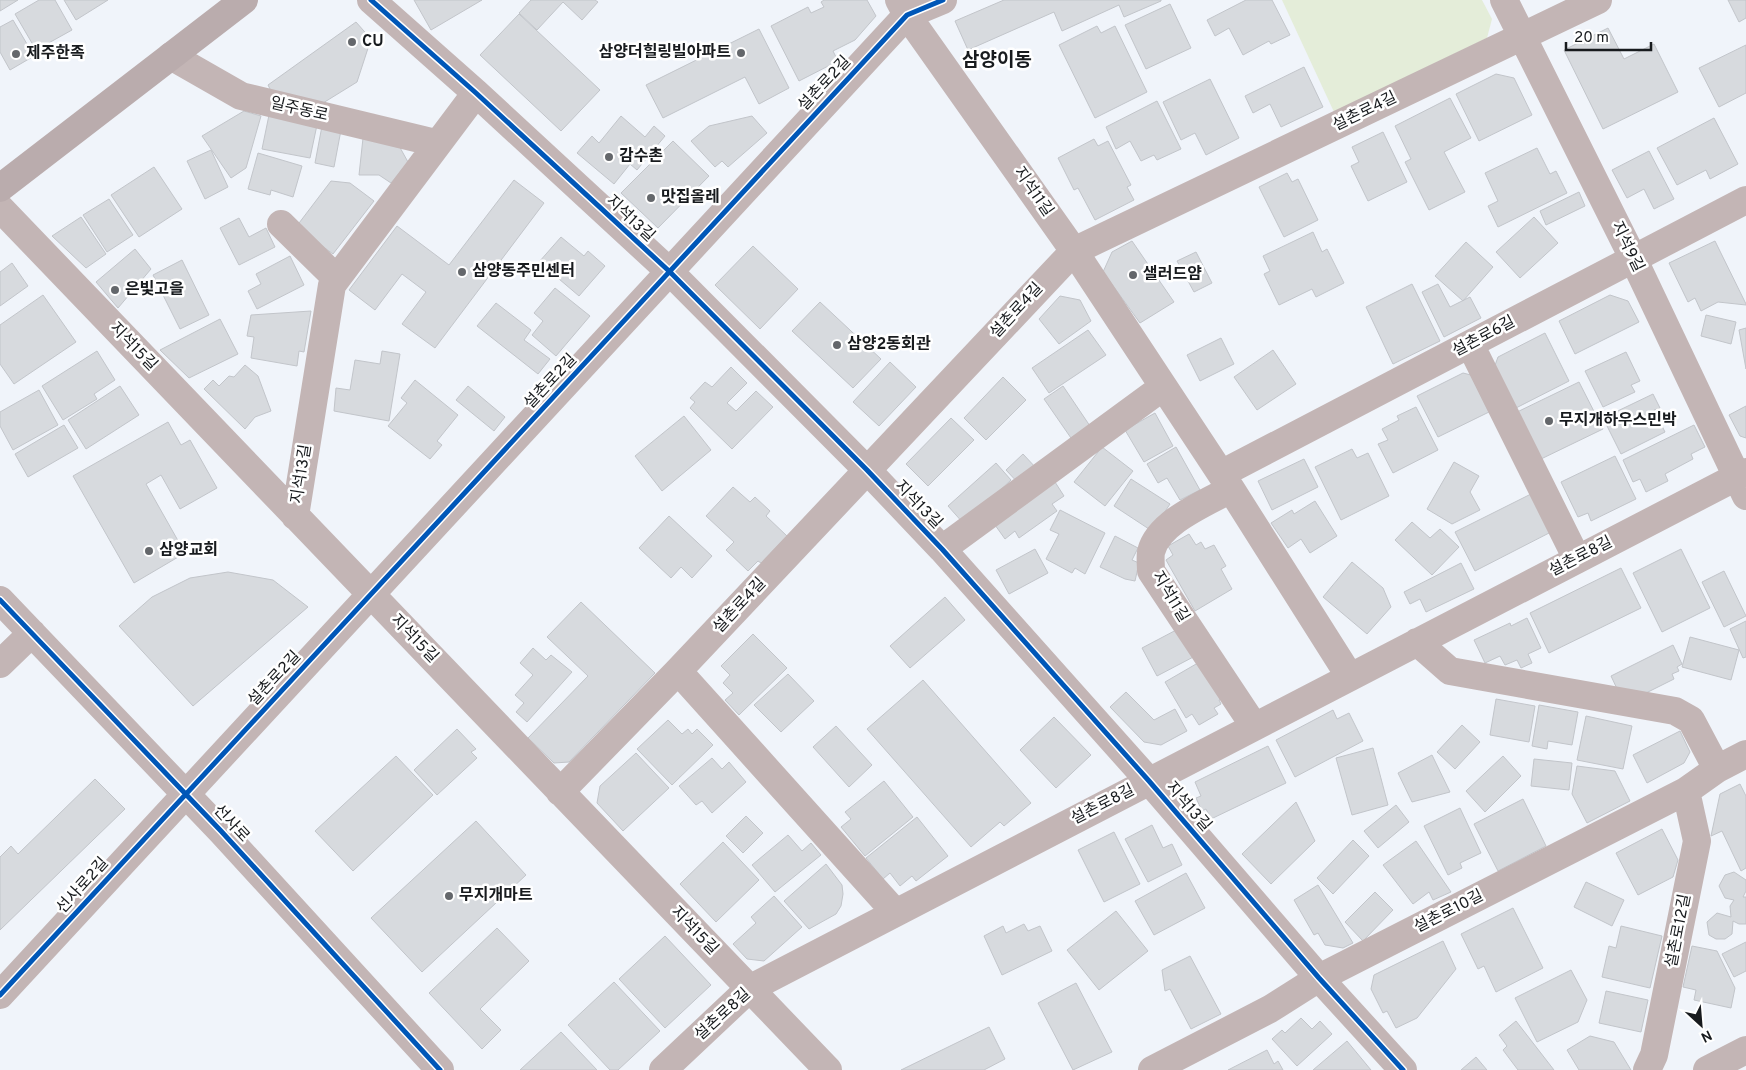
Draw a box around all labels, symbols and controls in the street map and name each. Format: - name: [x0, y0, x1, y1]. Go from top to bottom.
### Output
- scale bar: [1566, 20, 1651, 52]
- text: 20 m: [1574, 29, 1609, 48]
- place label: CU: [362, 32, 384, 52]
- marker: CU: [346, 36, 358, 48]
- place label: 삼양더힐링빌아파트: [599, 42, 731, 63]
- place label: 제주한족: [26, 43, 85, 64]
- marker: 삼양더힐링빌아파트: [735, 47, 747, 59]
- marker: 제주한족: [10, 48, 22, 60]
- district label: 삼양이동: [962, 49, 1032, 73]
- street label: 설촌로2길: [794, 52, 856, 116]
- street label: 설촌로4길: [1330, 88, 1400, 136]
- street label: 일주동로: [268, 94, 330, 126]
- place label: 감수촌: [619, 147, 663, 167]
- marker: 감수촌: [603, 151, 615, 163]
- street label: 지석11길: [1009, 163, 1057, 221]
- place label: 맛집올레: [661, 188, 720, 208]
- street label: 지석13길: [601, 191, 659, 247]
- marker: 맛집올레: [645, 192, 657, 204]
- street label: 지석9길: [1606, 218, 1648, 276]
- place label: 삼양동주민센터: [472, 262, 575, 282]
- place label: 샐러드얌: [1143, 265, 1202, 285]
- marker: 삼양동주민센터: [456, 266, 468, 278]
- marker: 샐러드얌: [1127, 269, 1139, 281]
- street label: 설촌로4길: [986, 279, 1048, 343]
- place label: 은빛고을: [125, 280, 184, 300]
- marker: 은빛고을: [109, 284, 121, 296]
- street label: 설촌로6길: [1449, 312, 1519, 362]
- street label: 지석15길: [105, 318, 161, 376]
- place label: 삼양2동회관: [847, 335, 931, 355]
- marker: 삼양2동회관: [831, 339, 843, 351]
- street label: 설촌로2길: [520, 350, 582, 414]
- place label: 무지개하우스민박: [1559, 411, 1677, 431]
- marker: 무지개하우스민박: [1543, 415, 1555, 427]
- street label: 지석13길: [287, 443, 317, 505]
- street label: 지석13길: [890, 477, 946, 533]
- street label: 설촌로8길: [1546, 533, 1616, 581]
- place label: 삼양교회: [159, 541, 218, 561]
- marker: 삼양교회: [143, 545, 155, 557]
- street label: 지석11길: [1147, 568, 1193, 626]
- street label: 설촌로4길: [709, 574, 771, 638]
- street label: 지석15길: [386, 610, 442, 668]
- street label: 설촌로2길: [244, 647, 306, 711]
- street label: 지석13길: [1161, 778, 1215, 836]
- street label: 설촌로8길: [1068, 781, 1138, 829]
- street label: 선사로: [209, 801, 254, 847]
- street label: 선사로2길: [53, 854, 113, 918]
- place label: 무지개마트: [459, 886, 533, 906]
- street label: 설촌로10길: [1411, 886, 1487, 938]
- marker: 무지개마트: [443, 890, 455, 902]
- street label: 설촌로12길: [1662, 892, 1696, 970]
- street label: 지석15길: [666, 902, 722, 960]
- street label: 설촌로8길: [691, 985, 755, 1045]
- north arrow: [1676, 1000, 1726, 1050]
- text: N: [1698, 1025, 1714, 1045]

